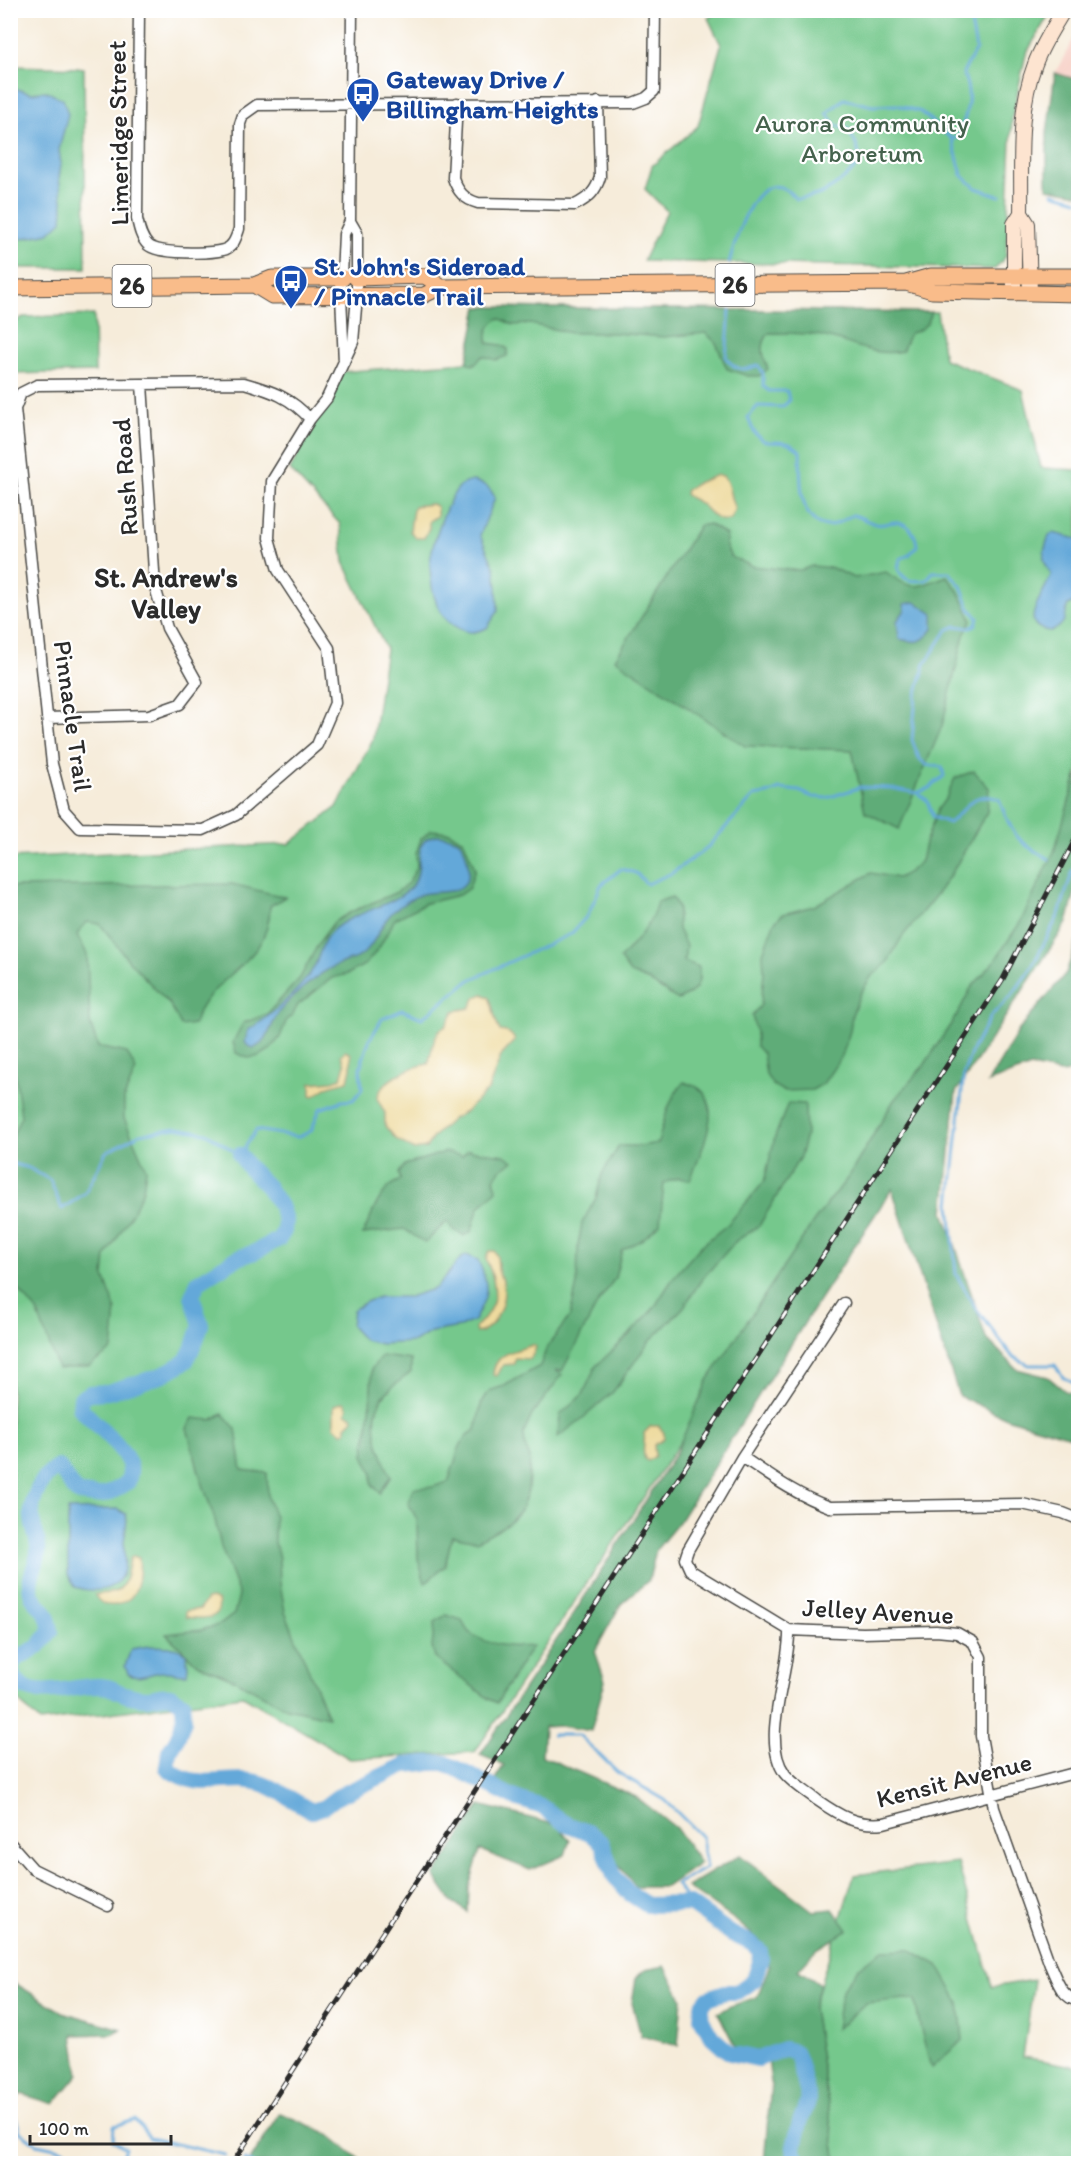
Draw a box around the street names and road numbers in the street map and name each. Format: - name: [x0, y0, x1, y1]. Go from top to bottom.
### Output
- street label: Limeridge Street: [100, 40, 136, 226]
- road number: 26: [716, 264, 754, 306]
- road number: 26: [112, 265, 152, 307]
- street label: Rush Road: [105, 417, 145, 537]
- street label: Pinnacle Trail: [47, 638, 99, 794]
- street label: Jelley Avenue: [801, 1591, 955, 1631]
- street label: Kensit Avenue: [873, 1745, 1035, 1815]

